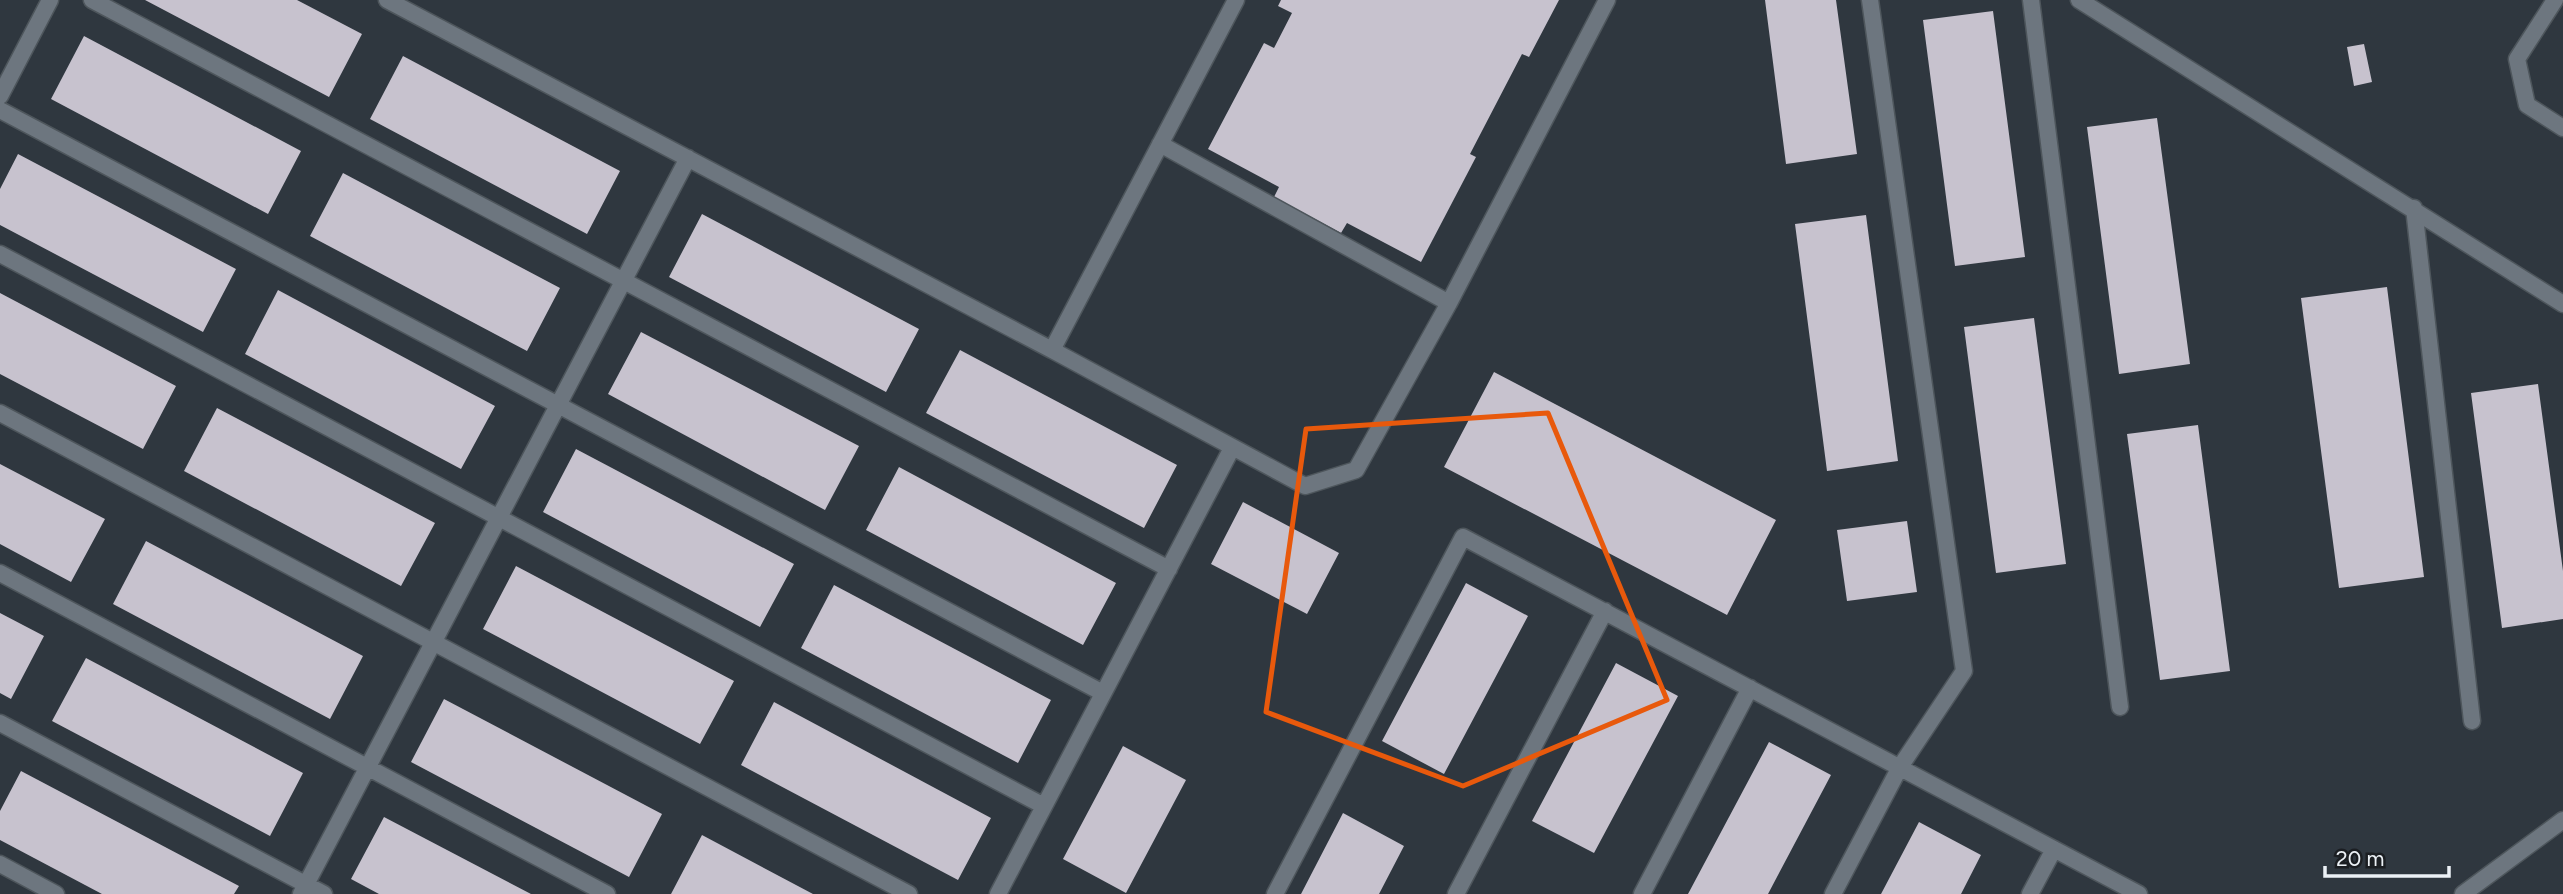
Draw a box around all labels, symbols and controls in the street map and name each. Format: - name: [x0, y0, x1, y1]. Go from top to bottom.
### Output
- scale bar: [2325, 834, 2449, 878]
- text: 20 m: [2336, 846, 2384, 871]

